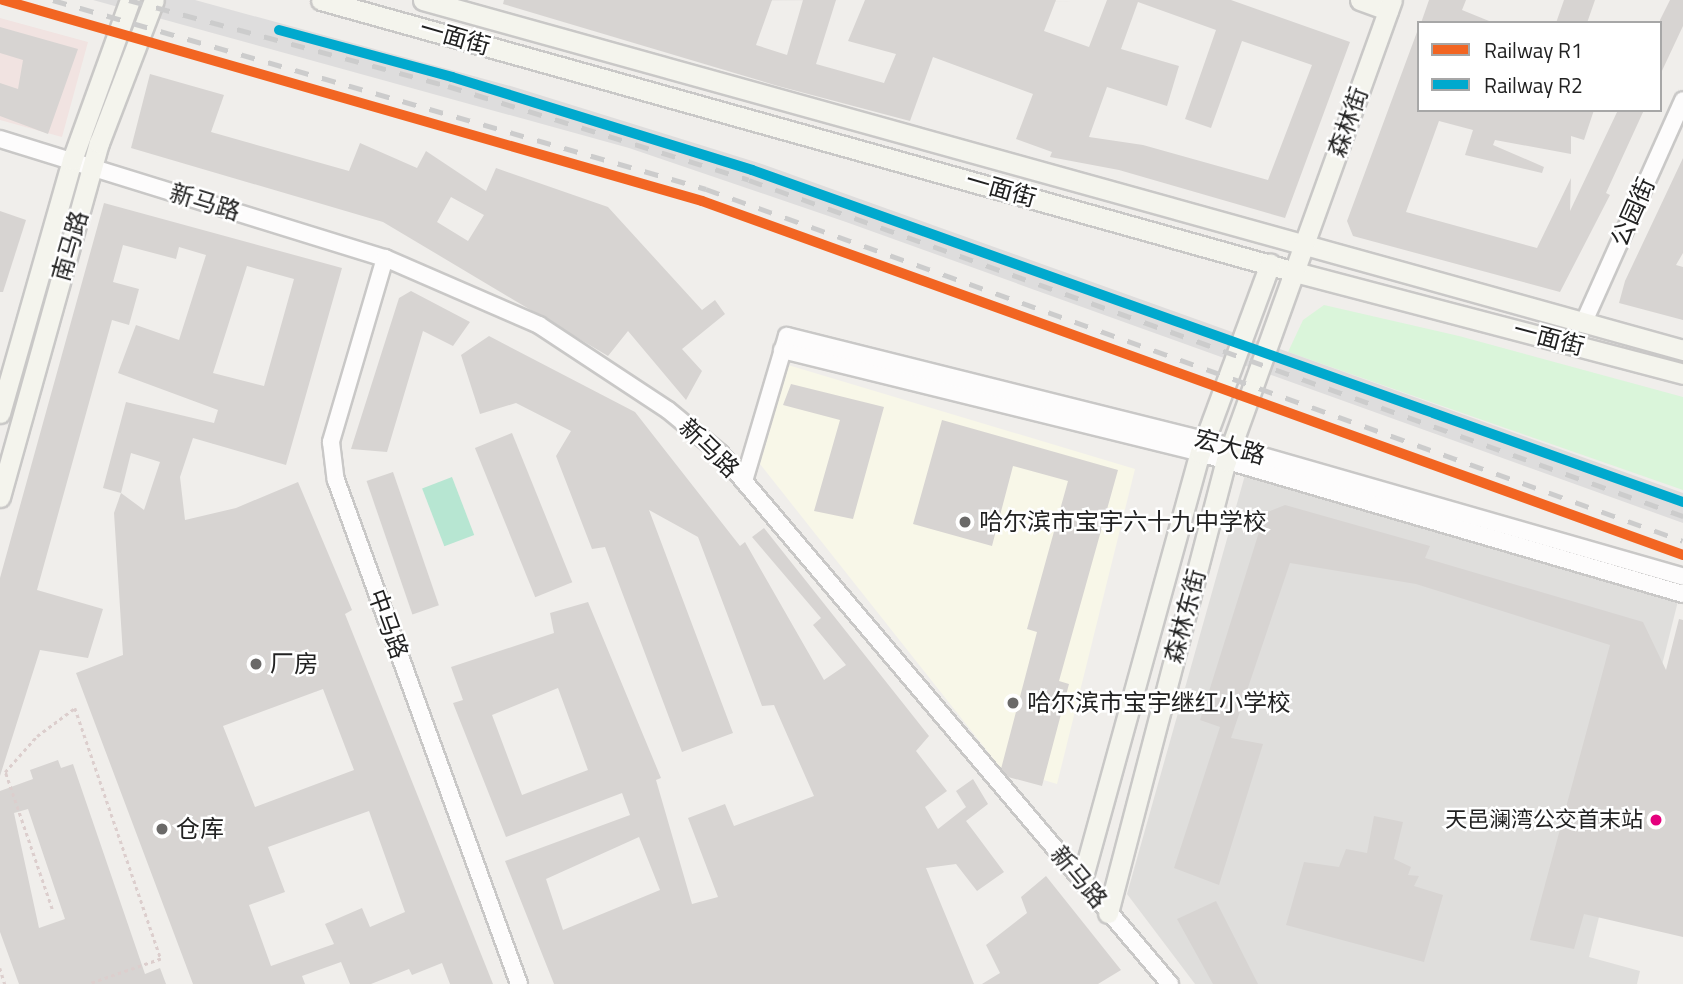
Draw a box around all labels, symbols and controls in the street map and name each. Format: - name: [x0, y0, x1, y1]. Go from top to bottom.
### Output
- street label: 一面街: [416, 13, 494, 61]
- legend: [1417, 21, 1662, 112]
- text: Railway R1: [1484, 34, 1583, 66]
- text: Railway R2: [1484, 69, 1583, 101]
- street label: 森林街: [1322, 83, 1374, 161]
- street label: 一面街: [962, 165, 1040, 213]
- street label: 公园街: [1605, 173, 1661, 251]
- street label: 新马路: [166, 178, 244, 226]
- street label: 南马路: [46, 207, 94, 285]
- street label: 一面街: [1510, 315, 1588, 361]
- street label: 新马路: [673, 413, 745, 483]
- street label: 宏大路: [1191, 424, 1269, 470]
- place label: 哈尔滨市宝宇六十九中学校: [979, 508, 1267, 536]
- marker: 哈尔滨市宝宇六十九中学校: [957, 514, 973, 530]
- street label: 森林东街: [1159, 566, 1211, 666]
- street label: 中马路: [362, 585, 414, 663]
- place label: 厂房: [270, 650, 318, 678]
- marker: 厂房: [248, 656, 264, 672]
- place label: 哈尔滨市宝宇继红小学校: [1027, 689, 1291, 717]
- marker: 哈尔滨市宝宇继红小学校: [1005, 695, 1021, 711]
- place label: 天邑澜湾公交首末站: [1445, 807, 1643, 833]
- marker: 天邑澜湾公交首末站: [1649, 813, 1663, 827]
- place label: 仓库: [176, 815, 224, 843]
- marker: 仓库: [154, 821, 170, 837]
- street label: 新马路: [1045, 840, 1113, 914]

